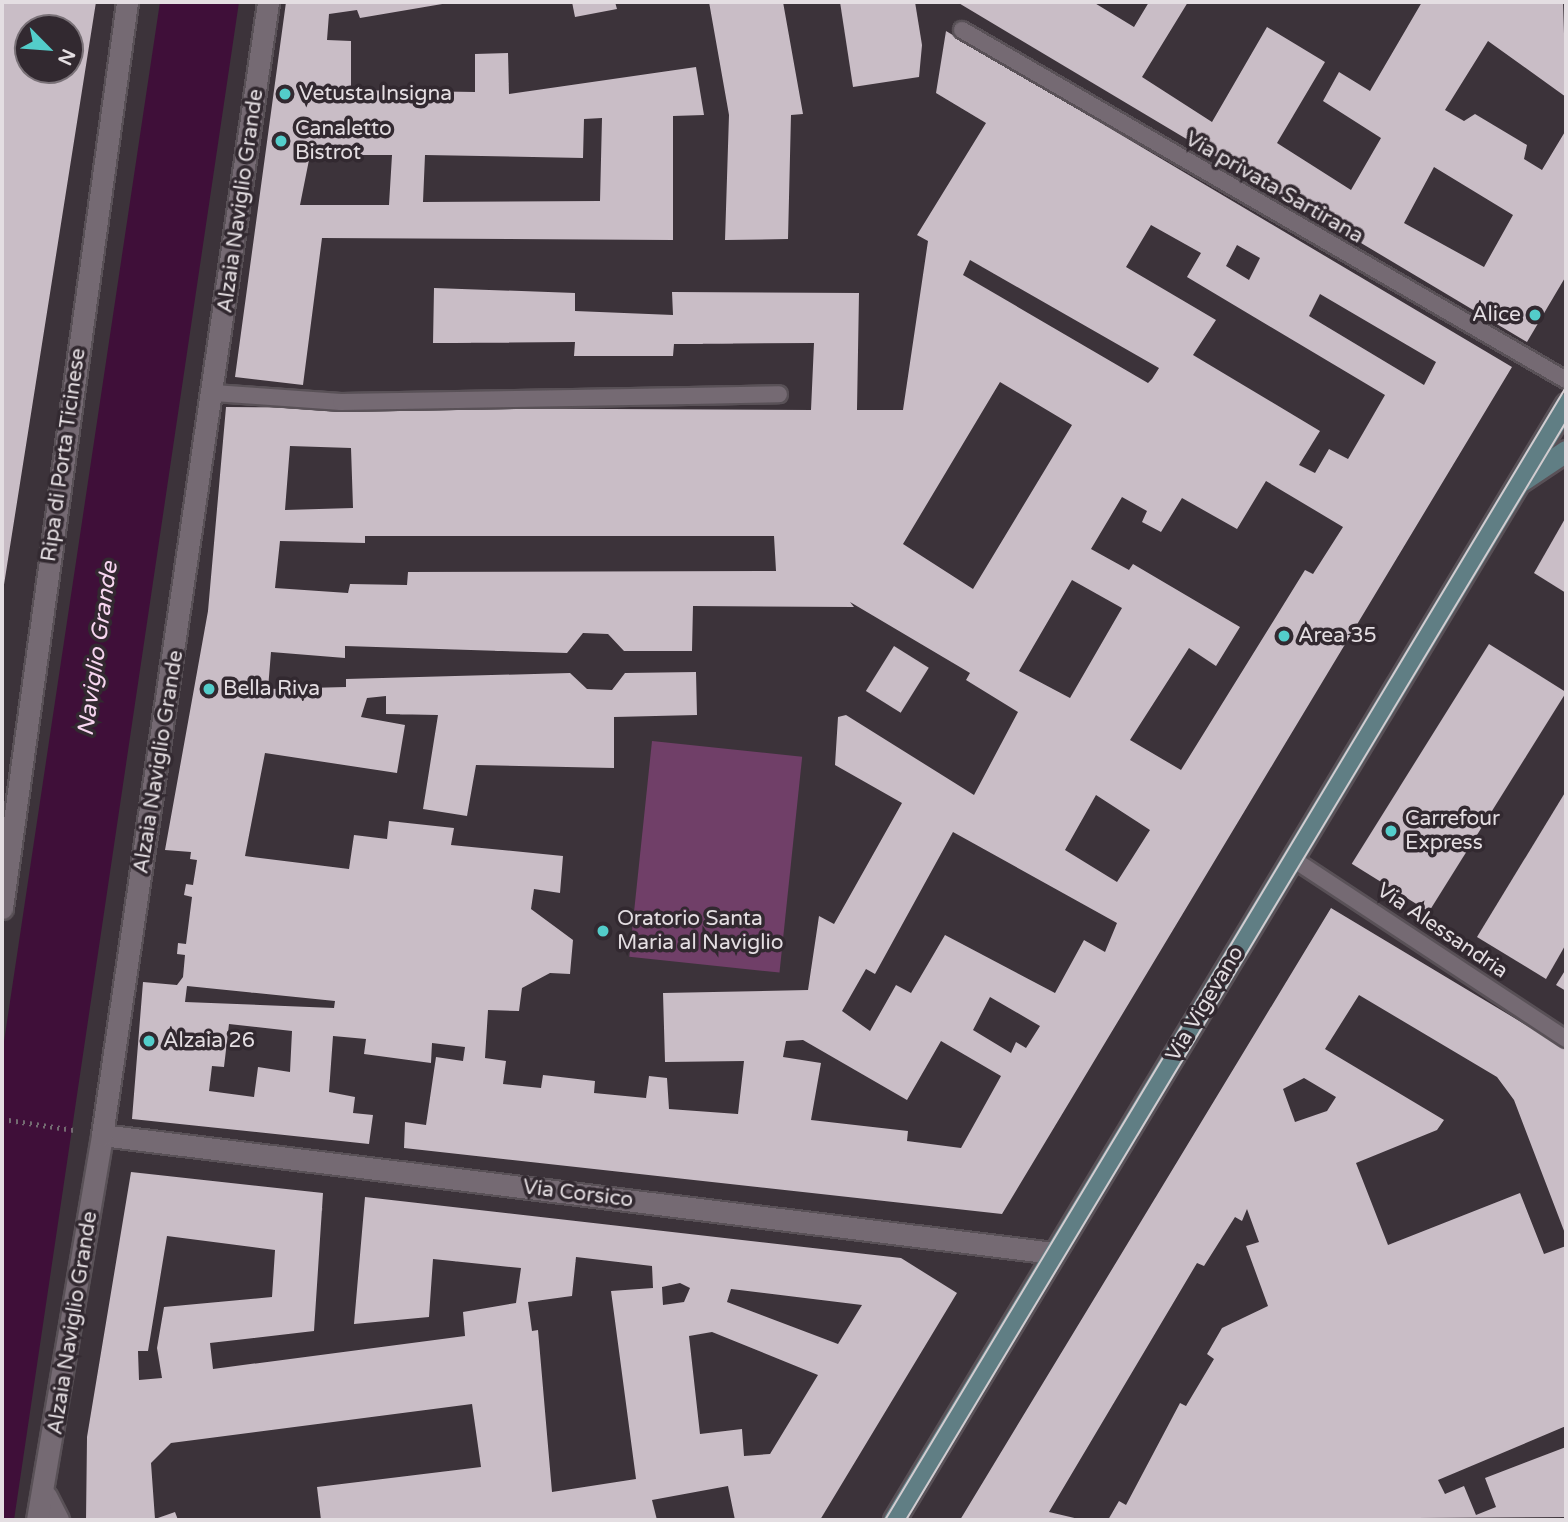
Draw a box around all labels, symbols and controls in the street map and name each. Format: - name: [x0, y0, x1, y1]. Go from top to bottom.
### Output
- north arrow: [14, 14, 84, 84]
- text: N: [53, 45, 79, 69]
- place label: Vetusta Insigna: [299, 81, 452, 107]
- marker: Vetusta Insigna: [277, 86, 293, 102]
- street label: Alzaia Naviglio Grande: [213, 87, 269, 315]
- place label: Canaletto Bistrot: [295, 116, 392, 166]
- street label: Via privata Sartirana: [1180, 127, 1368, 249]
- marker: Canaletto Bistrot: [273, 133, 289, 149]
- place label: Alice: [1472, 302, 1521, 328]
- marker: Alice: [1527, 307, 1543, 323]
- street label: Ripa di Porta Ticinese: [37, 347, 91, 563]
- water label: Naviglio Grande: [72, 560, 124, 738]
- place label: Area 35: [1298, 623, 1377, 649]
- marker: Area 35: [1276, 628, 1292, 644]
- street label: Alzaia Naviglio Grande: [129, 648, 189, 876]
- place label: Bella Riva: [223, 676, 320, 702]
- marker: Bella Riva: [201, 681, 217, 697]
- place label: Carrefour Express: [1405, 806, 1500, 856]
- marker: Carrefour Express: [1383, 823, 1399, 839]
- street label: Via Alessandria: [1372, 878, 1512, 984]
- place label: Oratorio Santa Maria al Naviglio: [617, 906, 783, 956]
- marker: Oratorio Santa Maria al Naviglio: [595, 923, 611, 939]
- street label: Via Vigevano: [1161, 942, 1249, 1066]
- place label: Alzaia 26: [163, 1028, 255, 1054]
- marker: Alzaia 26: [141, 1033, 157, 1049]
- street label: Via Corsico: [521, 1175, 635, 1213]
- street label: Alzaia Naviglio Grande: [43, 1209, 103, 1437]

